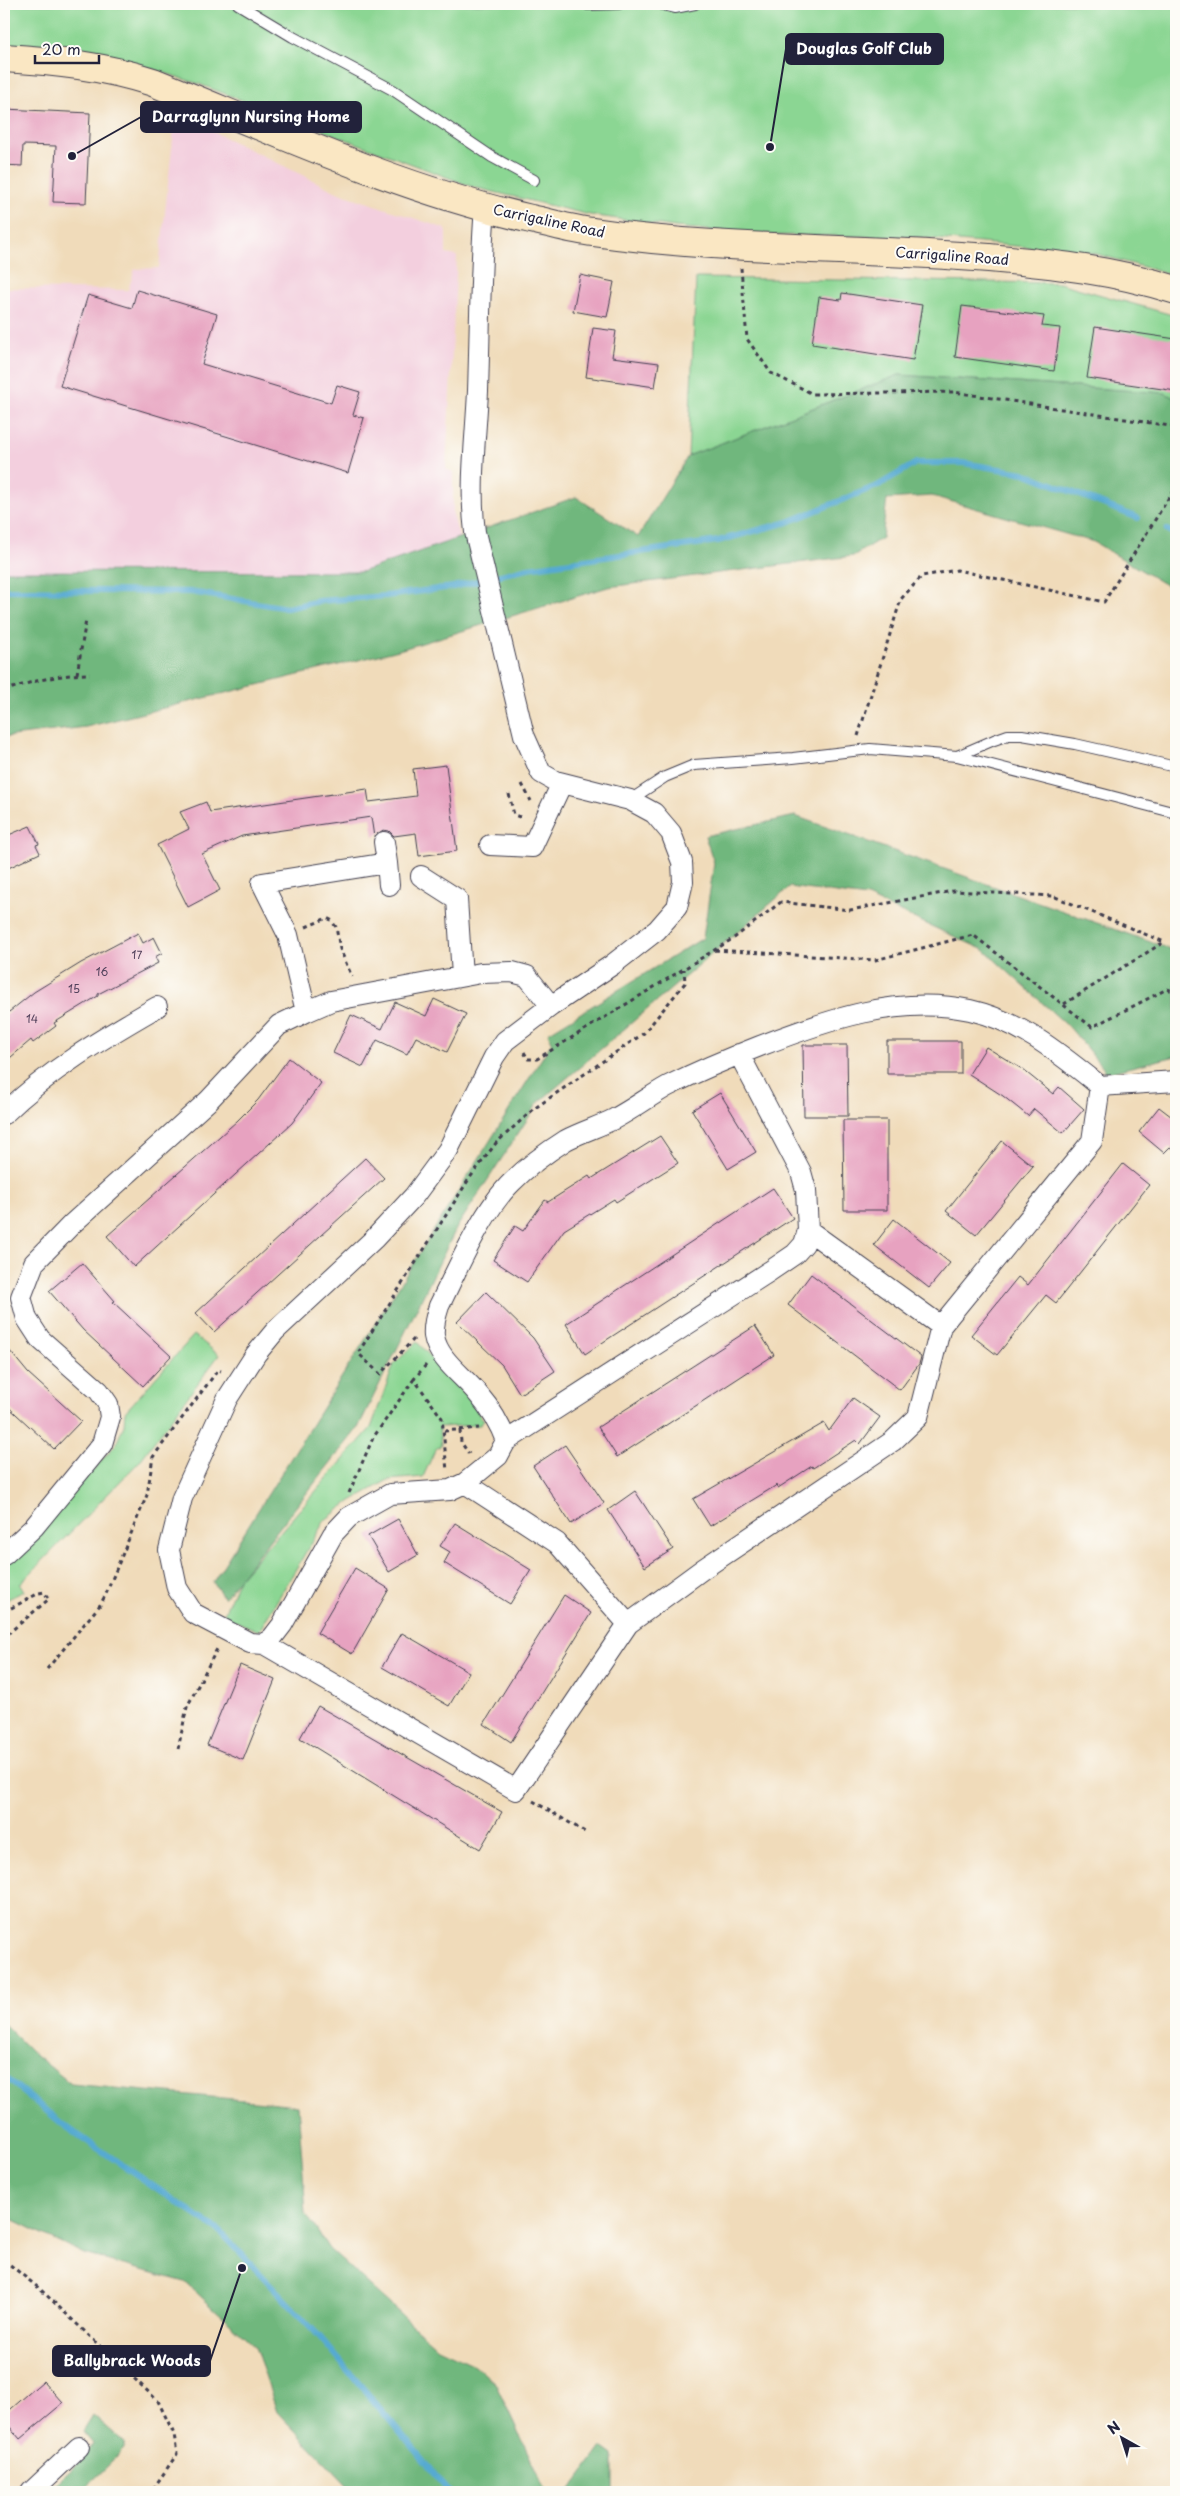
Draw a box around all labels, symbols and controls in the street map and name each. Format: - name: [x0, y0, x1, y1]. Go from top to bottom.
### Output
- scale bar: [35, 32, 99, 64]
- callout: Douglas Golf Club: [786, 34, 943, 64]
- text: Douglas Golf Club: [796, 36, 932, 59]
- text: 20 m: [42, 37, 81, 60]
- callout: Darraglynn Nursing Home: [141, 102, 361, 132]
- text: Darraglynn Nursing Home: [152, 104, 350, 127]
- street label: Carrigaline Road: [491, 198, 607, 243]
- street label: Carrigaline Road: [895, 241, 1010, 270]
- house number: 17: [132, 946, 143, 963]
- house number: 16: [96, 963, 109, 980]
- house number: 15: [68, 980, 80, 997]
- house number: 14: [26, 1010, 38, 1027]
- callout: Ballybrack Woods: [53, 2346, 210, 2376]
- text: Ballybrack Woods: [63, 2348, 201, 2371]
- north arrow: [1098, 2414, 1148, 2464]
- text: N: [1103, 2416, 1124, 2439]

